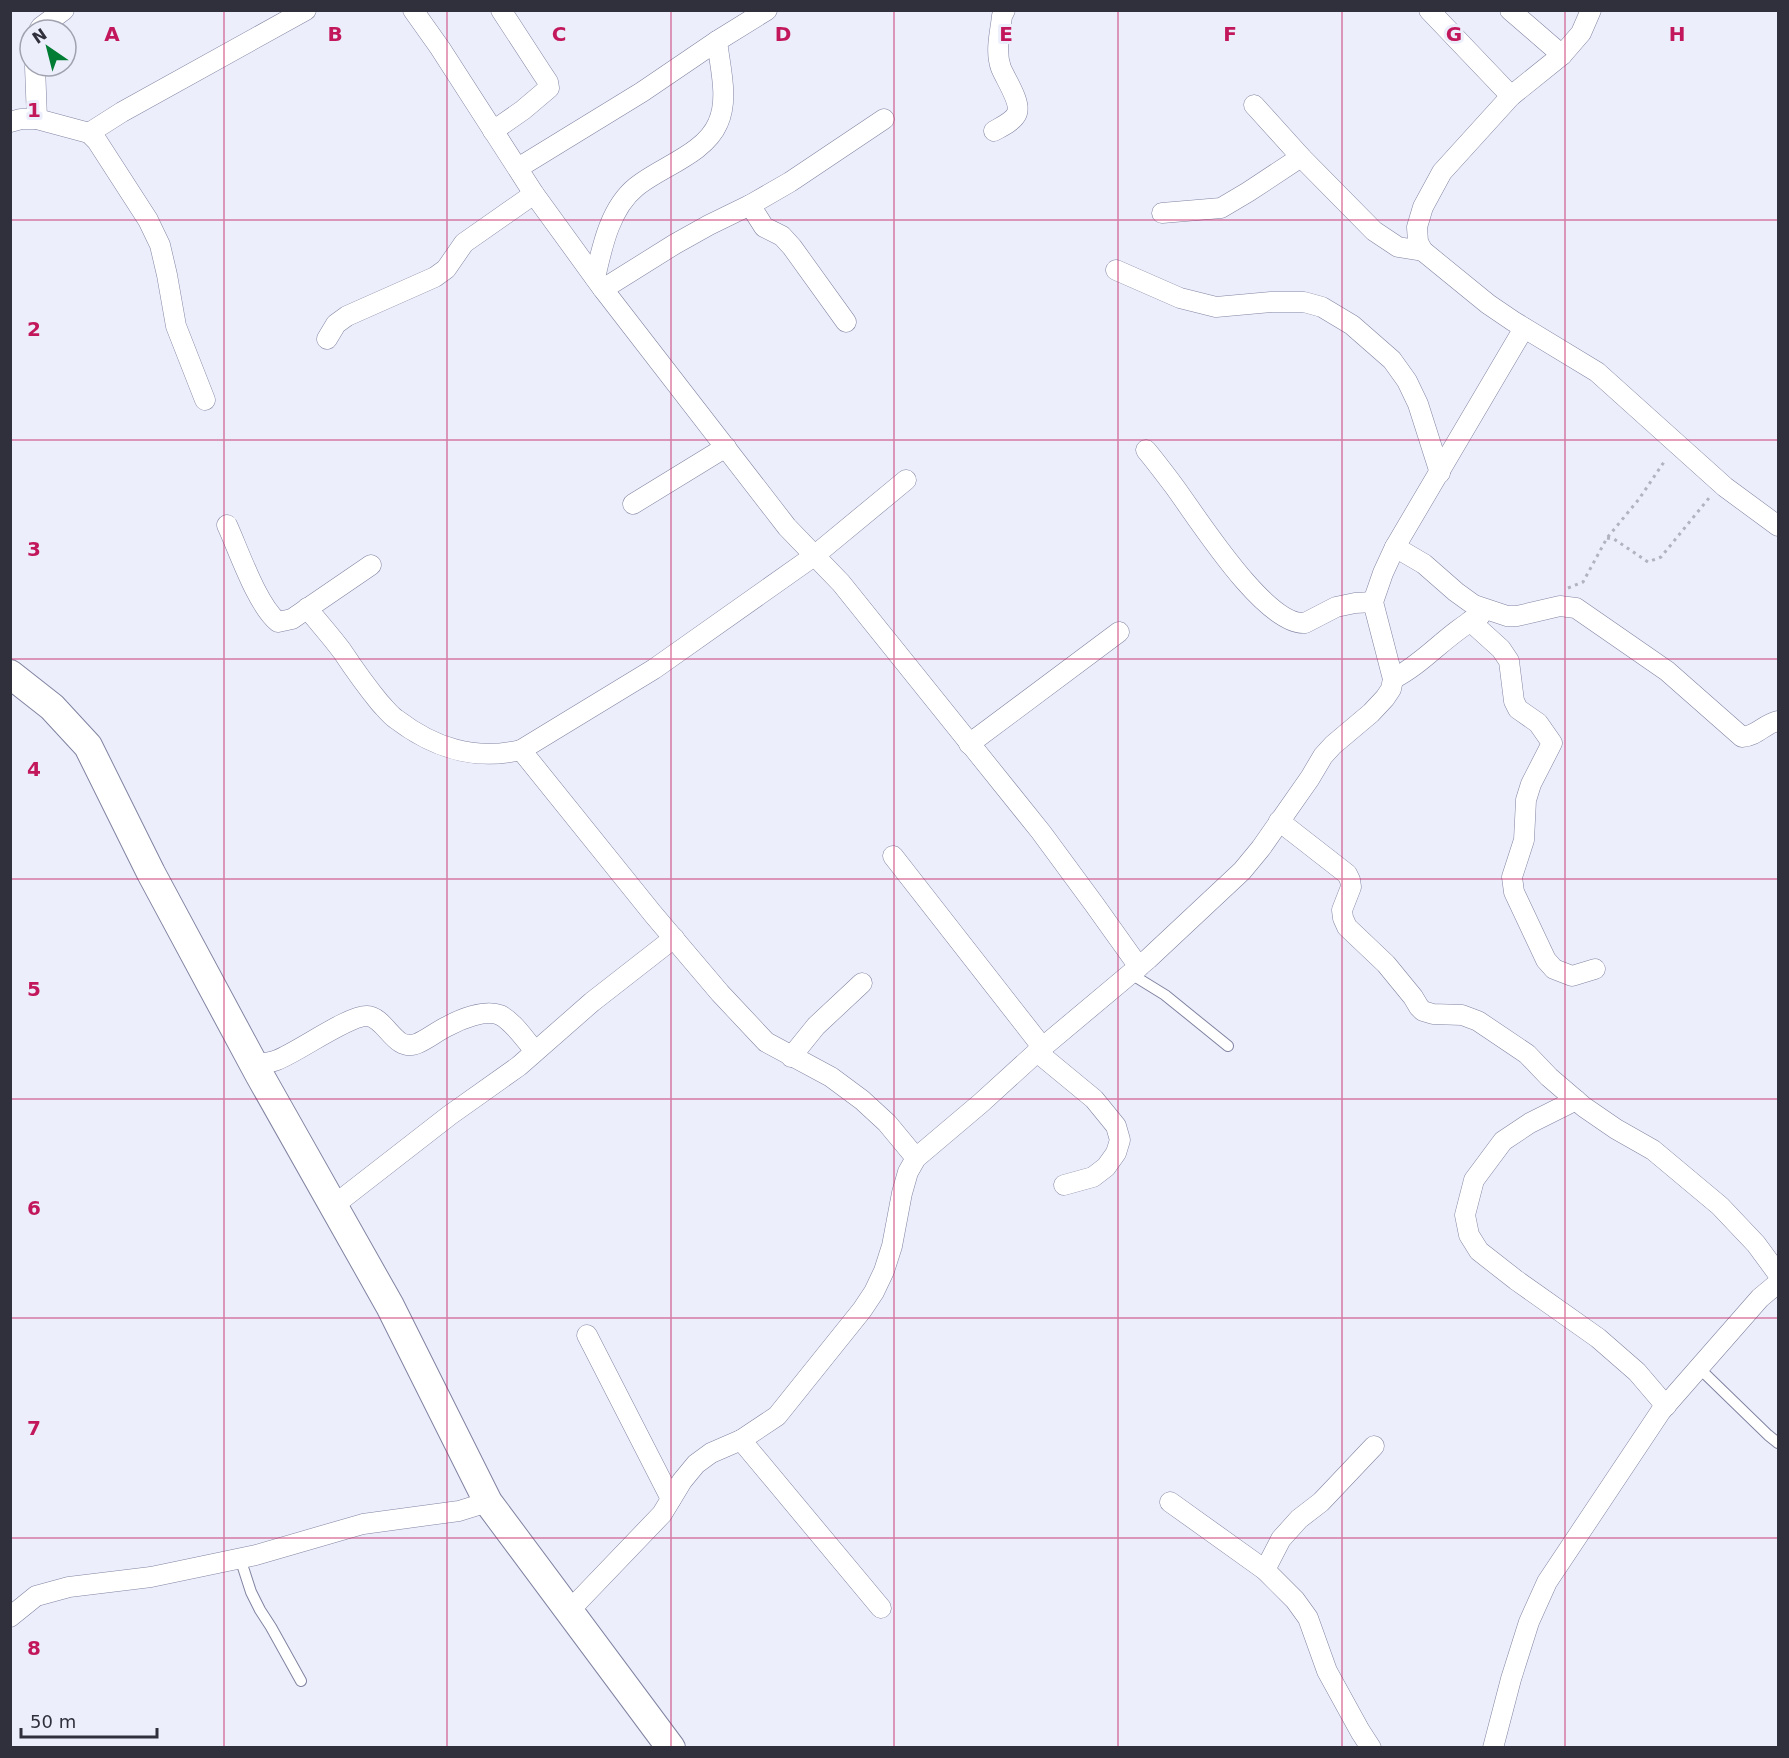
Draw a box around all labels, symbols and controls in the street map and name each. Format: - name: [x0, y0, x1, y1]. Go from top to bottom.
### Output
- north arrow: [18, 18, 78, 78]
- text: A: [104, 22, 120, 46]
- text: B: [327, 22, 343, 46]
- text: C: [552, 22, 566, 46]
- text: D: [775, 22, 791, 46]
- text: E: [999, 22, 1013, 46]
- text: F: [1223, 22, 1237, 46]
- text: G: [1446, 22, 1462, 46]
- text: H: [1669, 22, 1685, 46]
- text: N: [29, 25, 51, 48]
- text: 1: [27, 98, 41, 122]
- text: 2: [27, 317, 41, 341]
- text: 3: [27, 537, 41, 561]
- text: 4: [27, 757, 41, 781]
- text: 5: [27, 977, 41, 1001]
- text: 6: [27, 1196, 41, 1220]
- text: 7: [27, 1416, 41, 1440]
- text: 8: [27, 1636, 41, 1660]
- scale bar: [21, 1701, 158, 1739]
- text: 50 m: [30, 1711, 76, 1732]

